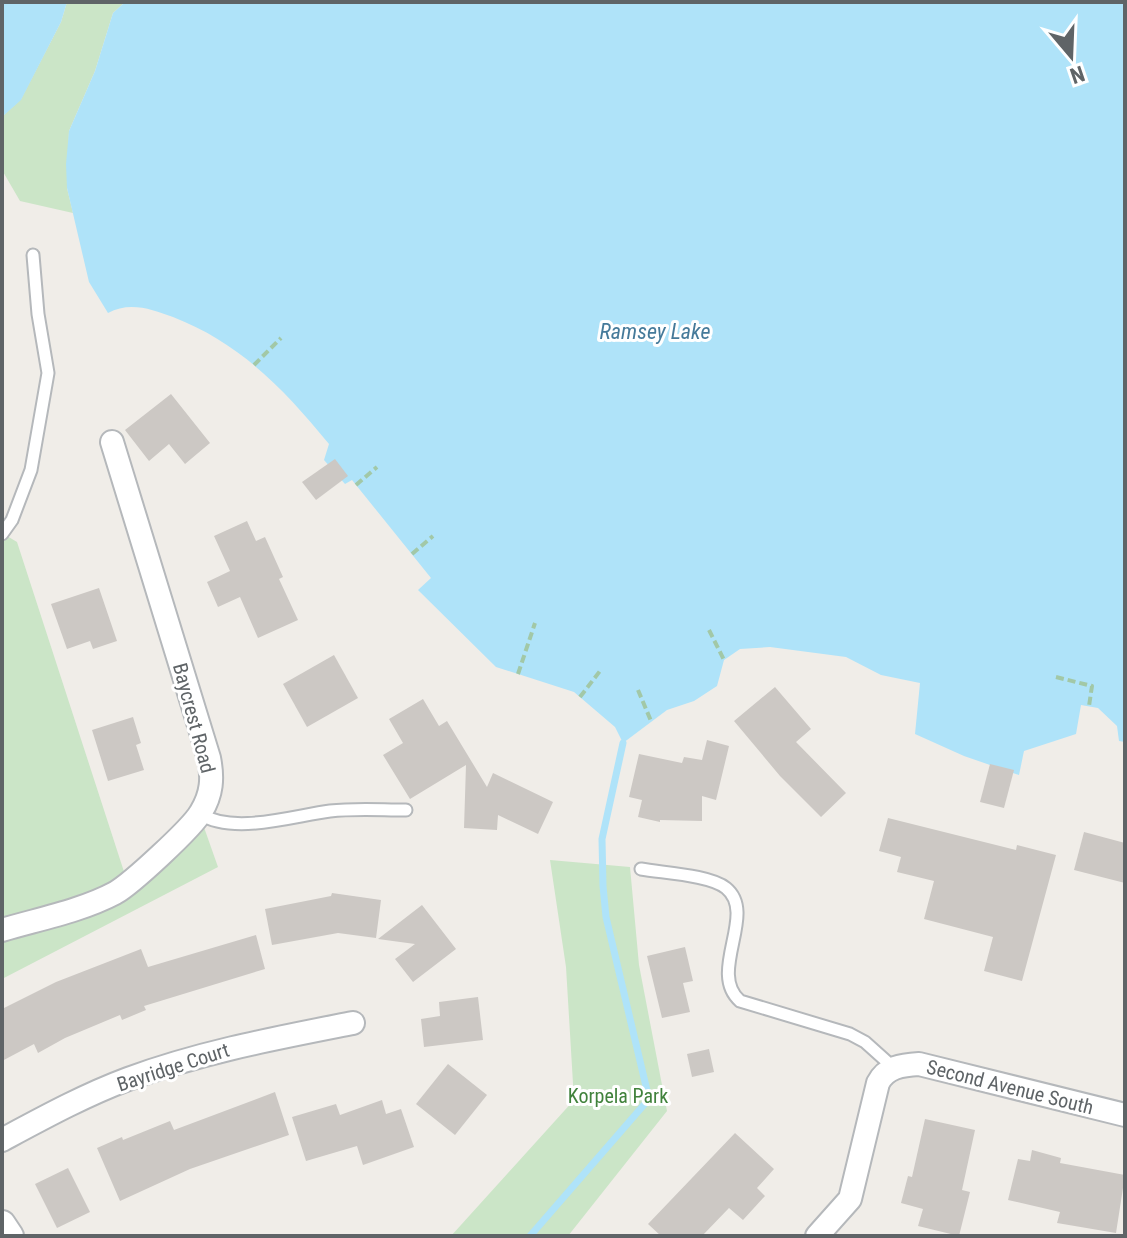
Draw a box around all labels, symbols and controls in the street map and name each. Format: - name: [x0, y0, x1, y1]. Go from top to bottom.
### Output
- north arrow: [1031, 16, 1111, 96]
- text: N: [1067, 60, 1088, 88]
- water label: Ramsey Lake: [600, 319, 710, 344]
- street label: Baycrest Road: [168, 660, 220, 776]
- street label: Bayridge Court: [114, 1038, 232, 1096]
- street label: Second Avenue South: [924, 1055, 1096, 1119]
- park label: Korpela Park: [568, 1084, 668, 1108]

